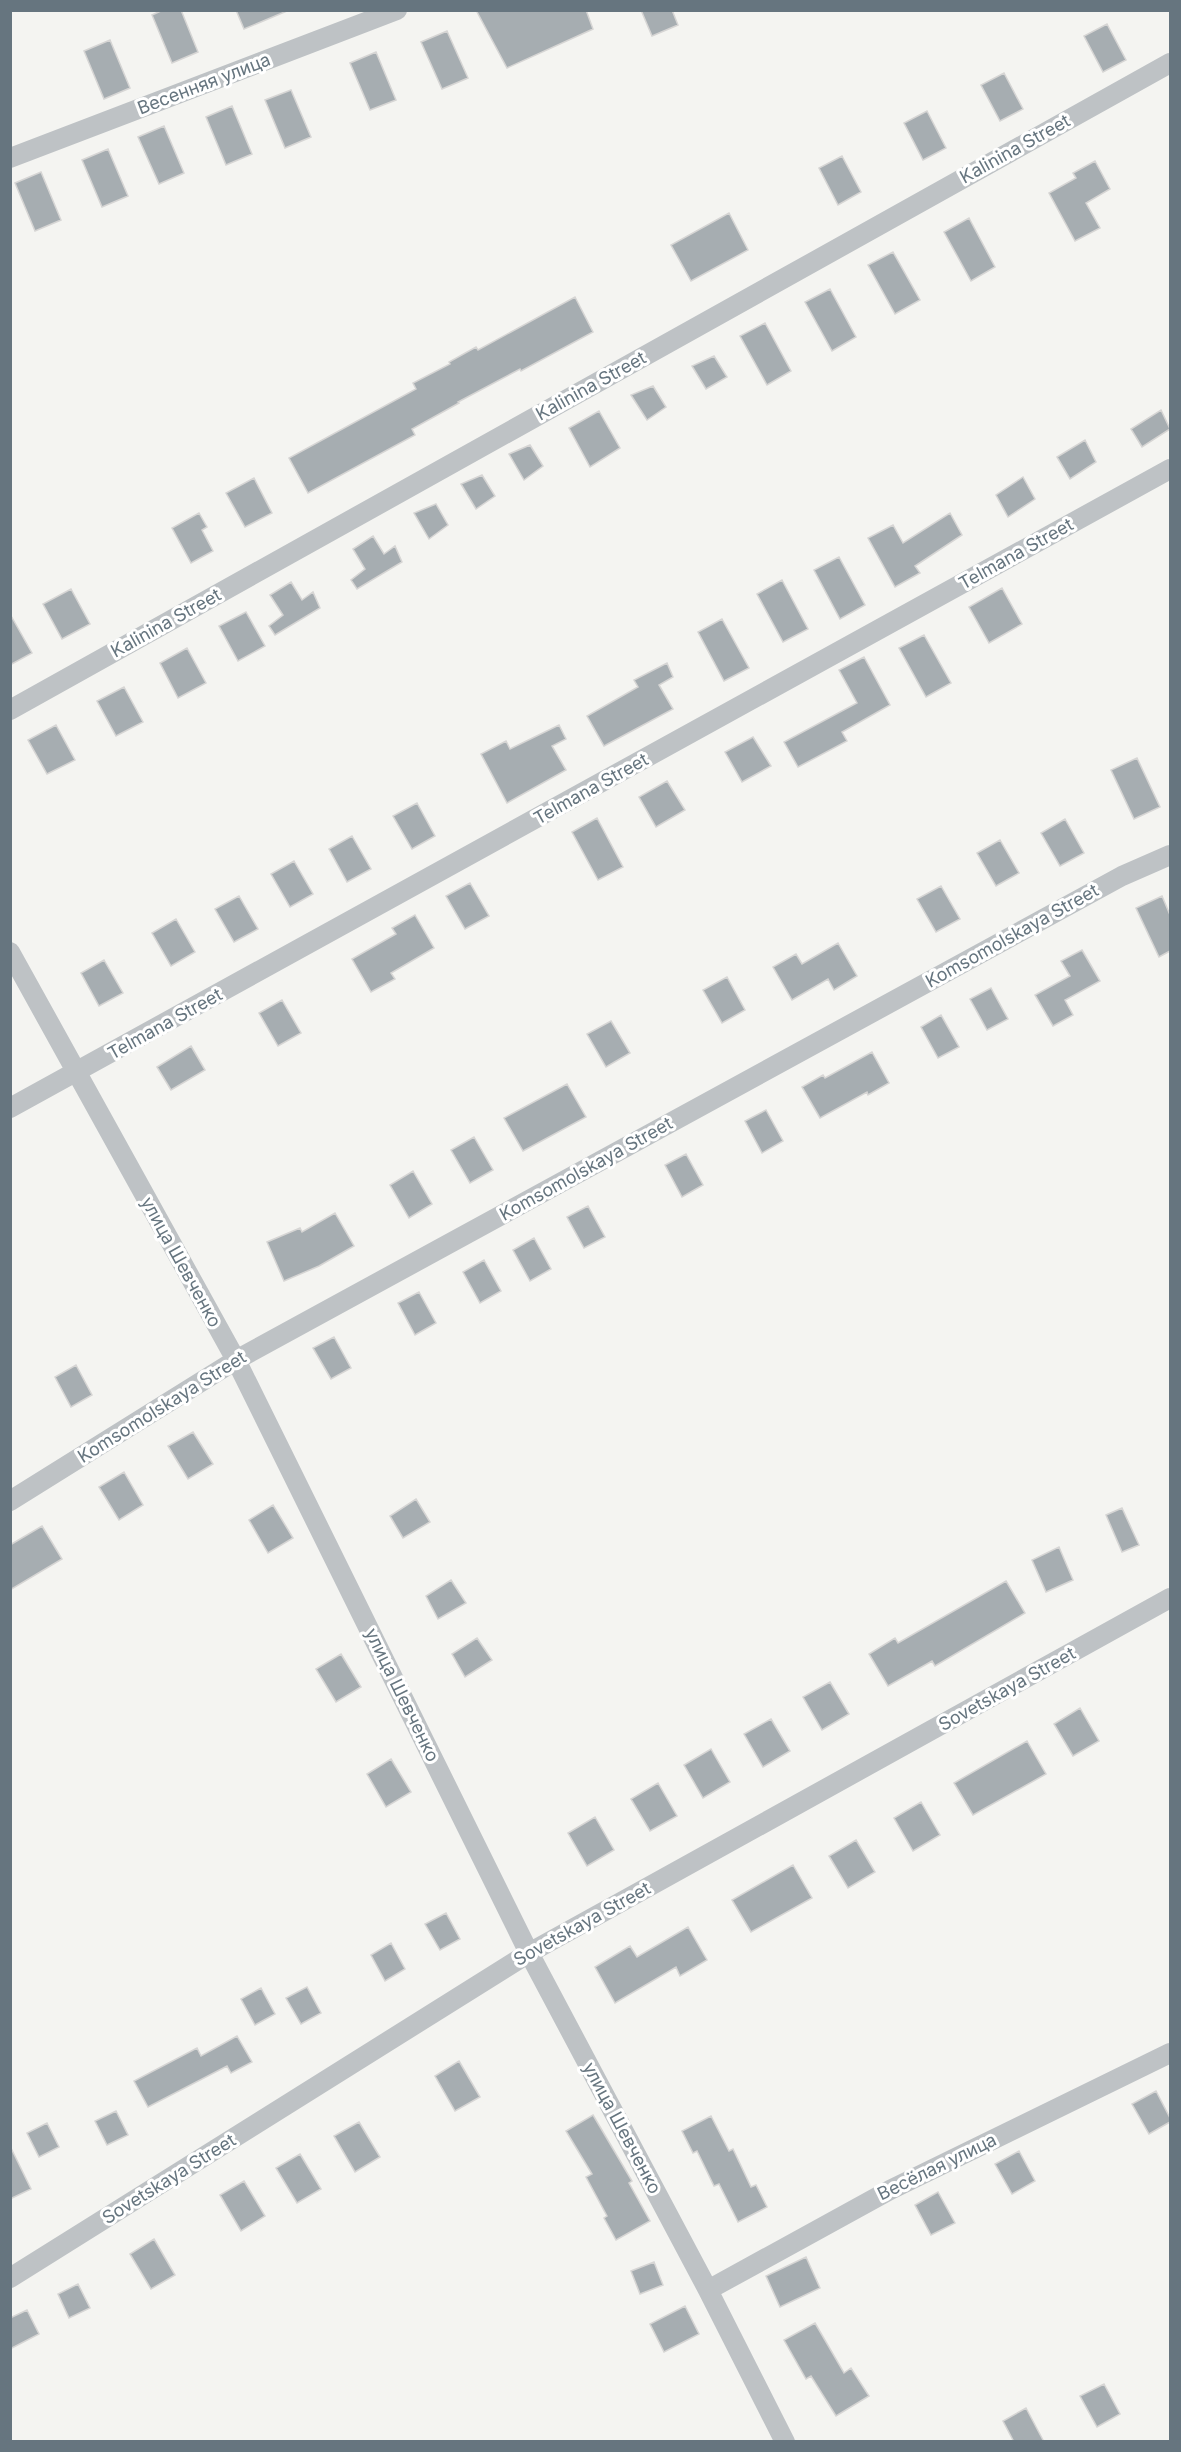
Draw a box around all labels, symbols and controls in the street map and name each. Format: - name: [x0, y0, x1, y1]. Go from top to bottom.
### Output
- street label: Весенняя улица: [134, 49, 273, 119]
- street label: Kalinina Street: [956, 110, 1074, 187]
- street label: Kalinina Street: [532, 347, 650, 424]
- street label: Telmana Street: [955, 513, 1077, 594]
- street label: Kalinina Street: [107, 584, 225, 661]
- street label: Telmana Street: [530, 748, 652, 829]
- street label: Komsomolskaya Street: [922, 879, 1102, 992]
- street label: Telmana Street: [104, 983, 226, 1064]
- street label: Komsomolskaya Street: [496, 1112, 676, 1225]
- street label: улица Шевченко: [137, 1193, 226, 1331]
- street label: Komsomolskaya Street: [74, 1346, 250, 1467]
- street label: улица Шевченко: [361, 1625, 444, 1765]
- street label: Sovetskaya Street: [935, 1642, 1079, 1735]
- street label: Sovetskaya Street: [510, 1877, 654, 1970]
- street label: улица Шевченко: [579, 2058, 666, 2197]
- street label: Sovetskaya Street: [98, 2129, 239, 2228]
- street label: Весёлая улица: [874, 2129, 1000, 2204]

